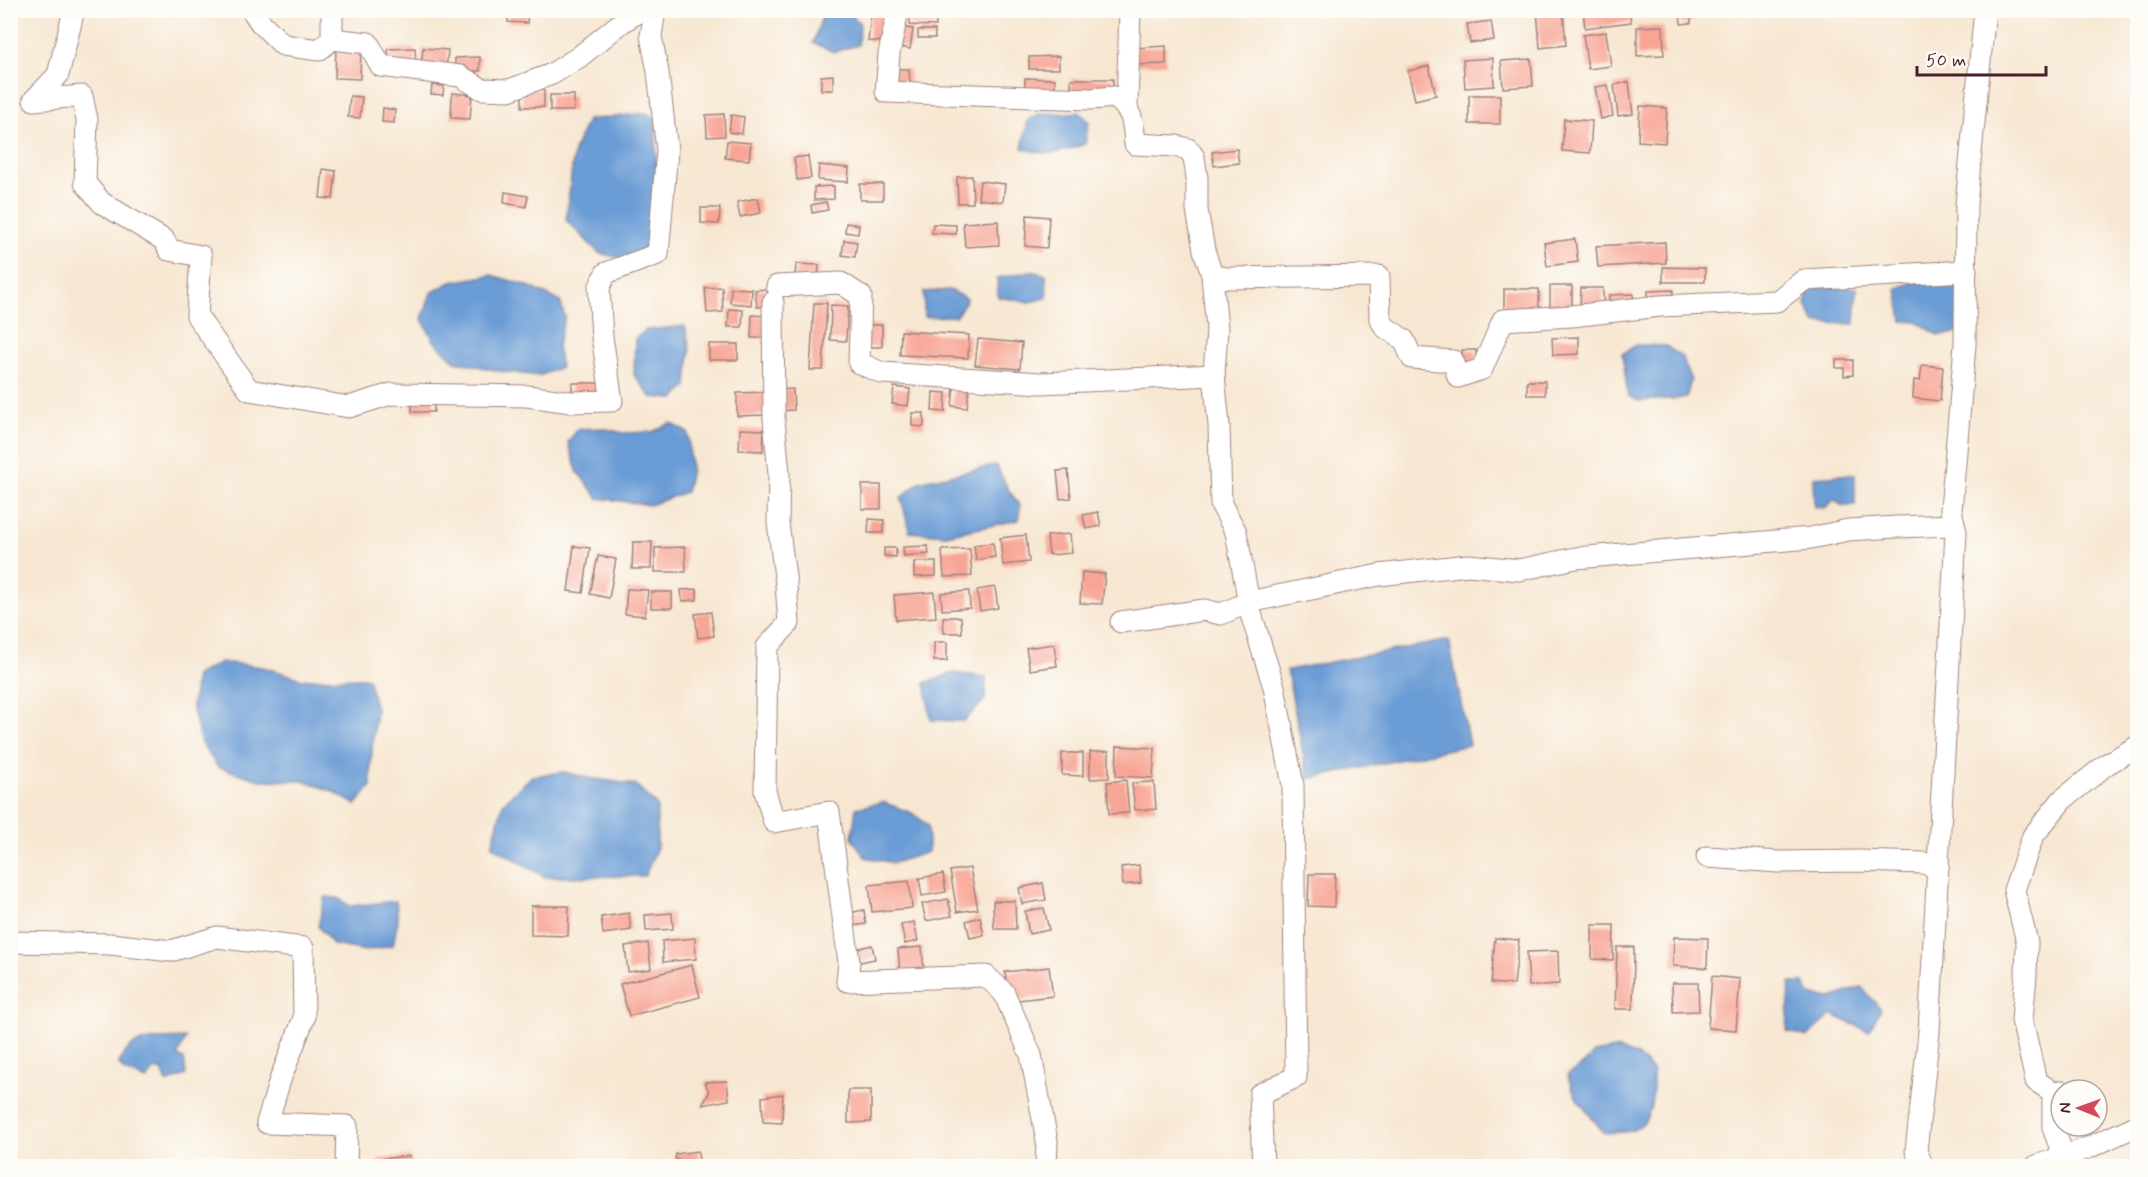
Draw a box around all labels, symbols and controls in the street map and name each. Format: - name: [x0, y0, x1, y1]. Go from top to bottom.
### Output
- scale bar: [1917, 39, 2046, 77]
- text: 50 m: [1926, 49, 1966, 73]
- north arrow: [2049, 1078, 2109, 1138]
- text: N: [2055, 1102, 2076, 1113]

